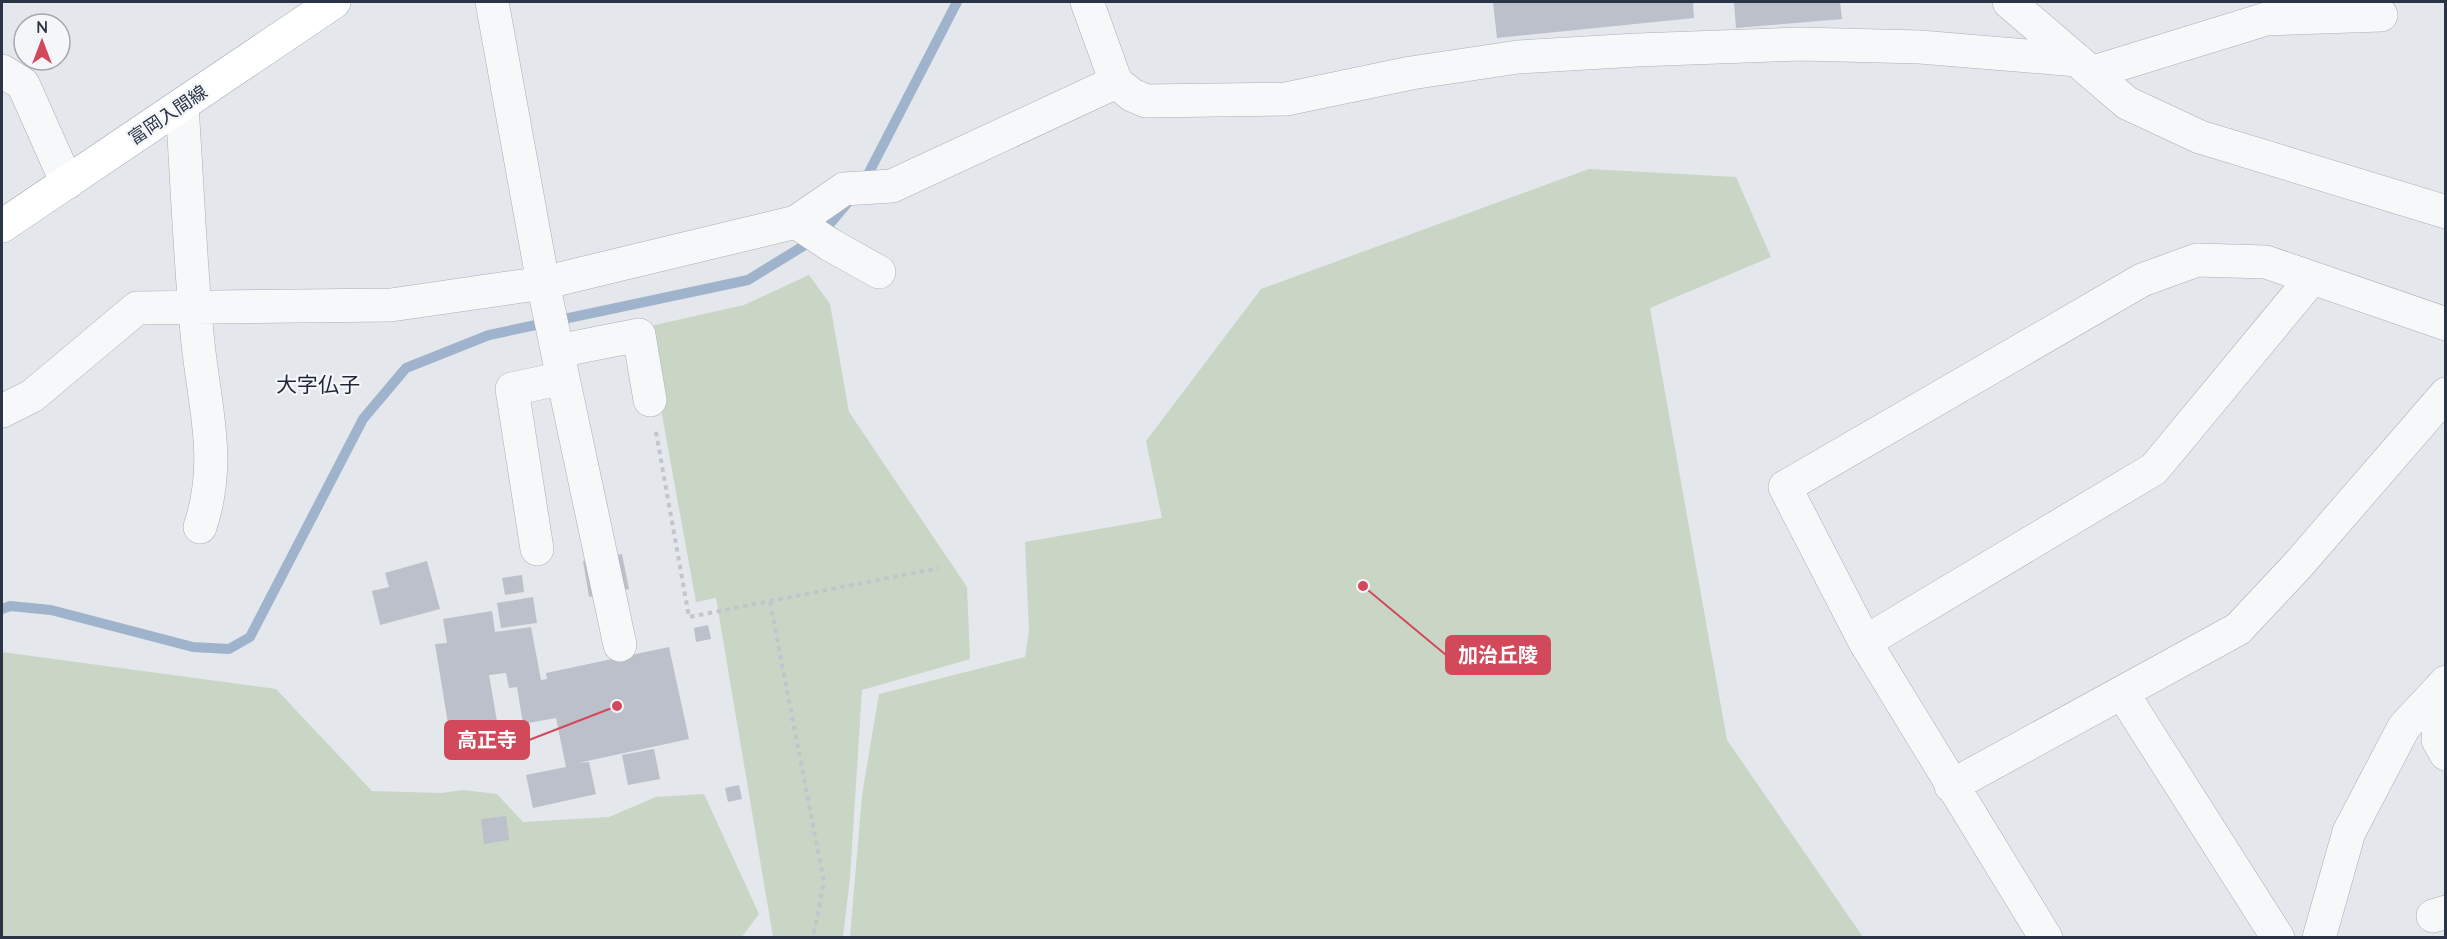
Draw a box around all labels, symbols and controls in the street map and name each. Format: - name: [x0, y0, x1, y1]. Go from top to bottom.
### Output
- north arrow: [12, 12, 72, 72]
- text: N: [36, 17, 48, 37]
- street label: 富岡入間線: [124, 80, 211, 149]
- district label: 大字仏子: [276, 371, 360, 397]
- callout: 加治丘陵: [1446, 636, 1550, 674]
- text: 加治丘陵: [1458, 642, 1538, 667]
- callout: 高正寺: [445, 721, 529, 759]
- text: 高正寺: [457, 727, 517, 752]

